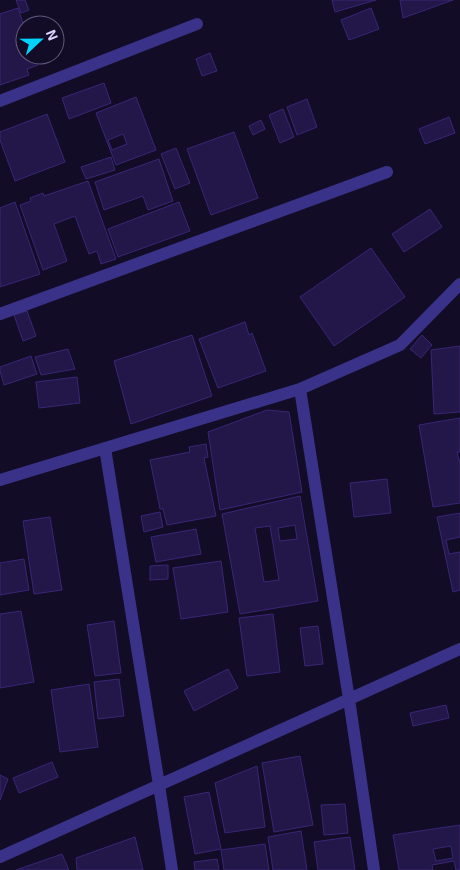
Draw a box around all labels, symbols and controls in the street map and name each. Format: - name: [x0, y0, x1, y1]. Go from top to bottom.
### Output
- north arrow: [15, 15, 65, 65]
- text: N: [43, 27, 62, 43]

